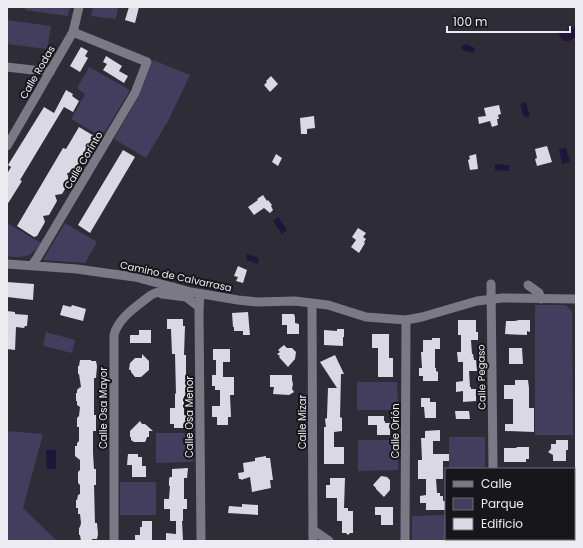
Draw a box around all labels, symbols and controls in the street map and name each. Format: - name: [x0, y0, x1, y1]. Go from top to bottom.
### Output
- scale bar: [447, 8, 570, 34]
- text: 100 m: [453, 13, 487, 30]
- street label: Calle Rodas: [16, 43, 59, 102]
- street label: Calle Corinto: [60, 129, 107, 192]
- street label: Camino de Calvarrasa: [119, 257, 233, 296]
- street label: Calle Pegaso: [473, 344, 490, 410]
- street label: Calle Osa Mayor: [96, 367, 111, 449]
- street label: Calle Osa Menor: [182, 376, 197, 458]
- street label: Calle Mizar: [295, 395, 310, 449]
- street label: Calle Orión: [388, 403, 403, 459]
- legend: [445, 468, 575, 540]
- text: Calle: [481, 475, 512, 492]
- text: Parque: [481, 495, 524, 512]
- text: Edificio: [481, 515, 523, 532]

